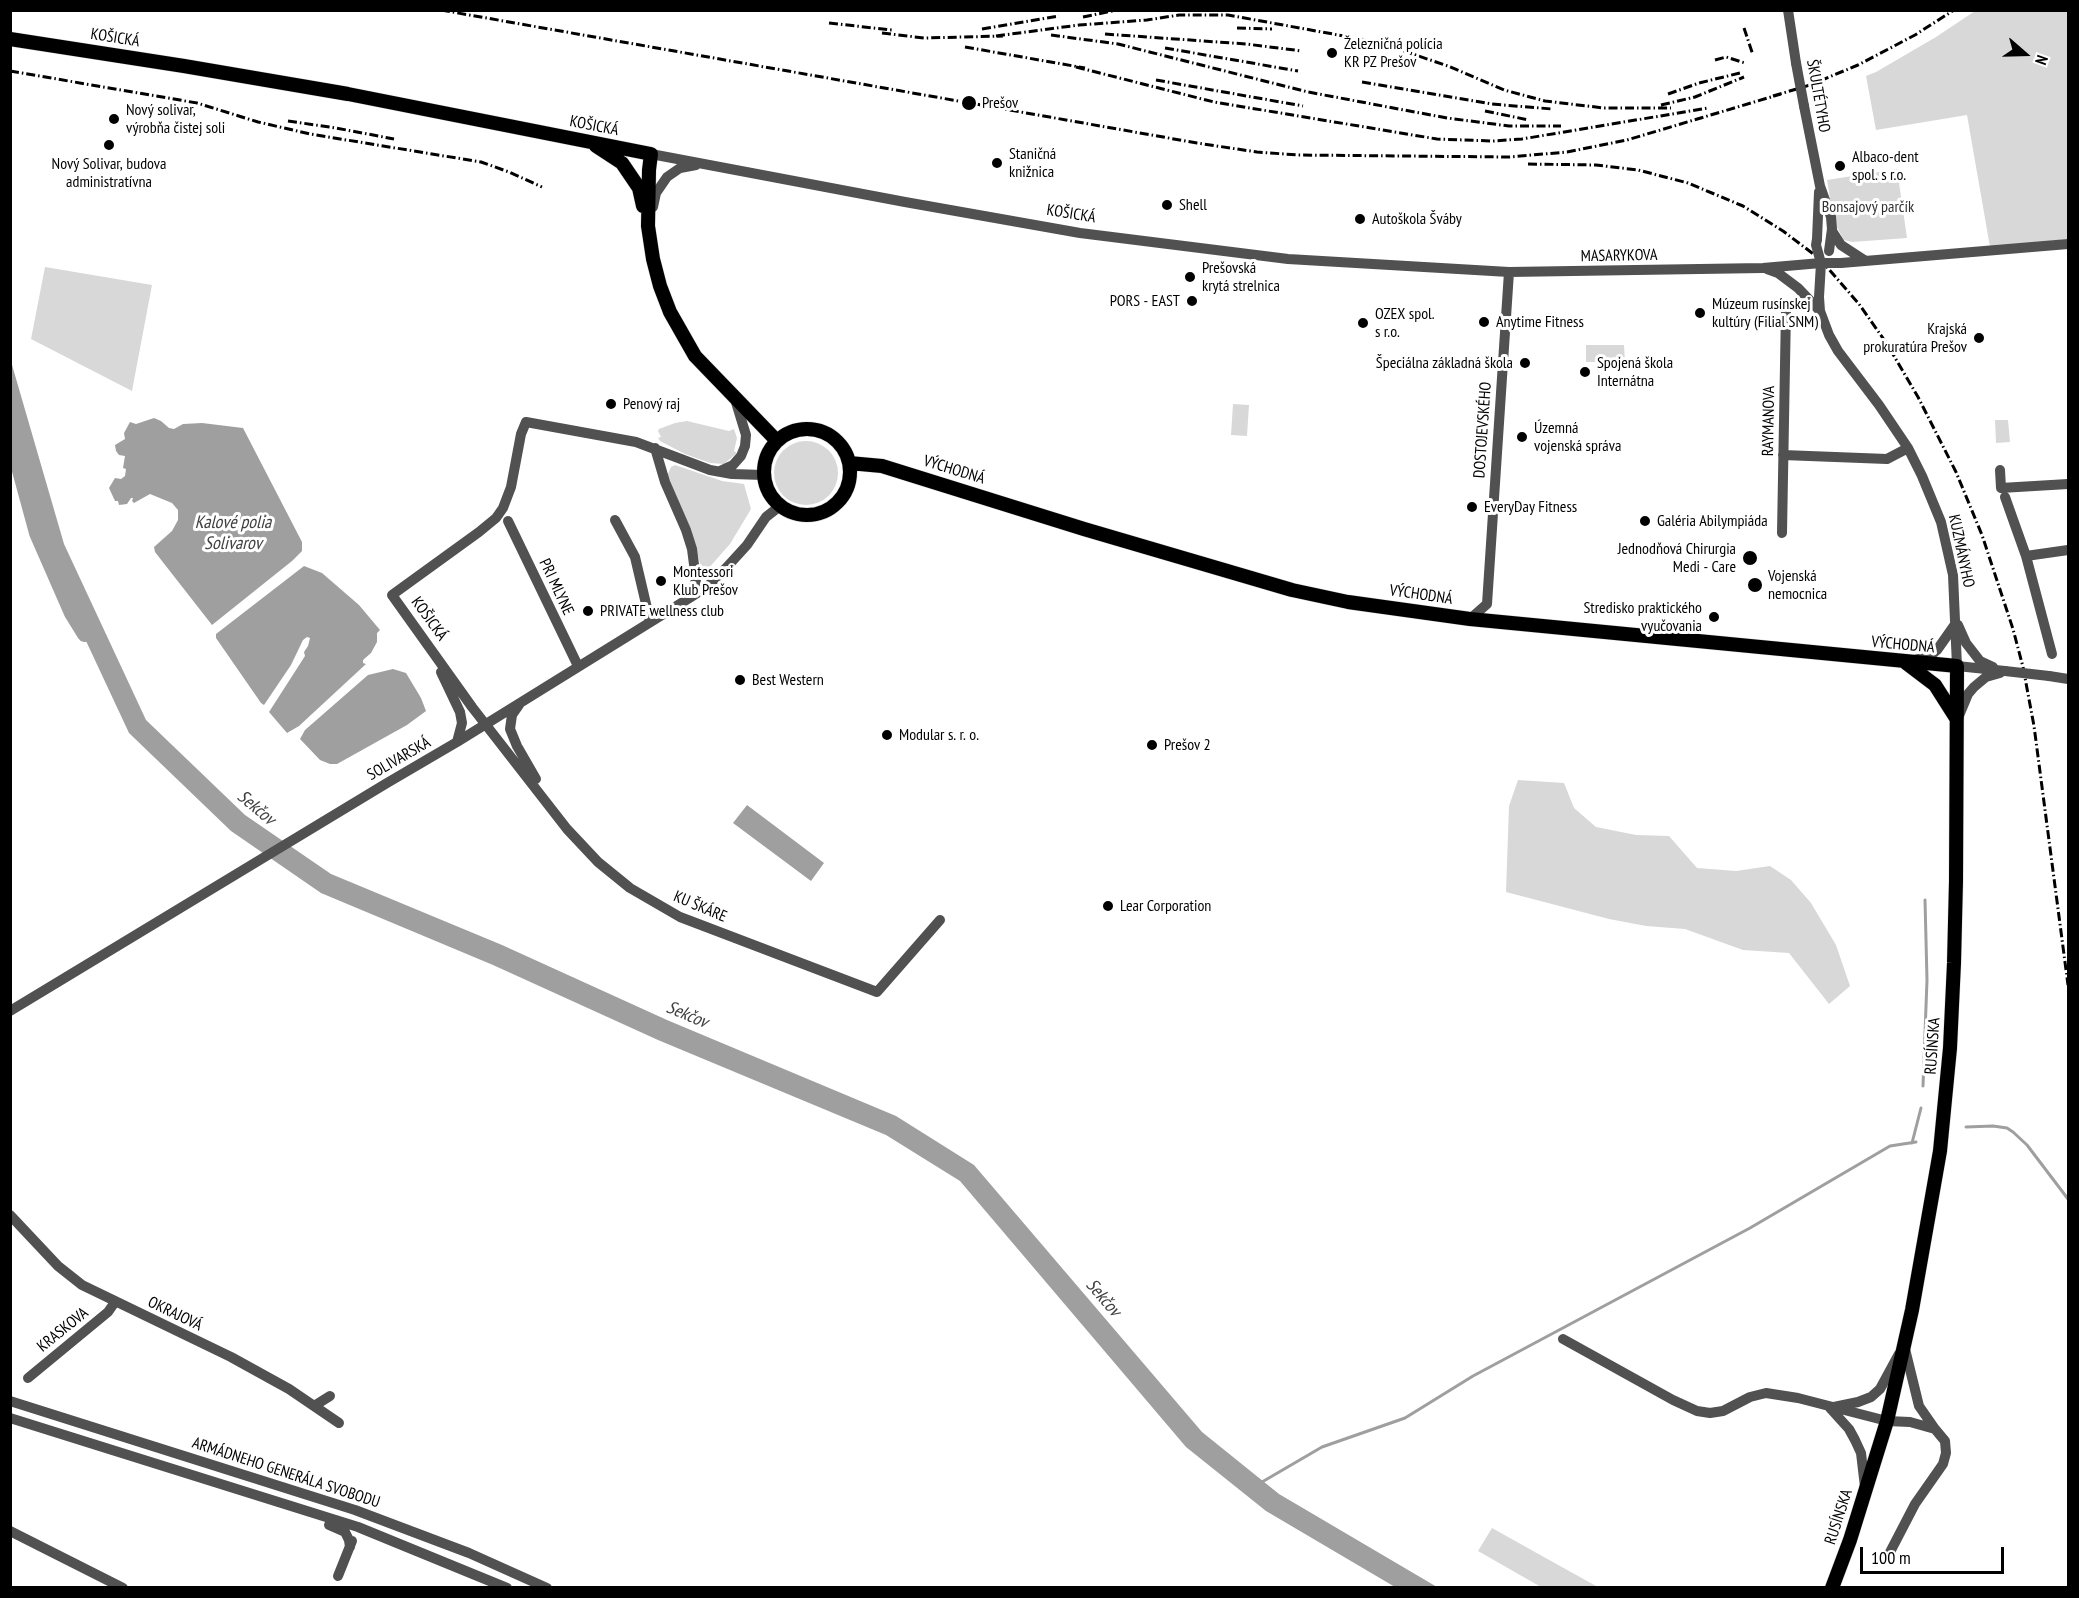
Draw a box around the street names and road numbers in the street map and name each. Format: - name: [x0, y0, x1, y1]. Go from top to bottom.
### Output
- street label: KOŠICKÁ: [89, 25, 141, 51]
- street label: ŠKULTÉTYHO: [1802, 58, 1834, 134]
- street label: KOŠICKÁ: [568, 112, 620, 140]
- street label: KOŠICKÁ: [1045, 201, 1097, 227]
- street label: MASARYKOVA: [1580, 246, 1658, 266]
- street label: DOSTOJEVSKÉHO: [1470, 381, 1496, 479]
- street label: RAYMANOVA: [1759, 386, 1779, 456]
- street label: VÝCHODNÁ: [921, 452, 987, 488]
- street label: KUZMÁNYHO: [1944, 513, 1978, 589]
- street label: PRI MLYNE: [535, 556, 577, 618]
- street label: VÝCHODNÁ: [1388, 581, 1454, 609]
- street label: KOŠICKÁ: [407, 593, 451, 645]
- street label: VÝCHODNÁ: [1871, 633, 1935, 657]
- street label: SOLIVARSKÁ: [364, 733, 434, 785]
- street label: KU ŠKÁRE: [670, 887, 730, 927]
- street label: RUSÍNSKA: [1921, 1017, 1945, 1075]
- street label: OKRAJOVÁ: [145, 1293, 205, 1335]
- street label: KRASKOVA: [34, 1304, 92, 1356]
- street label: ARMÁDNEHO GENERÁLA SVOBODU: [190, 1434, 382, 1512]
- street label: RUSÍNSKA: [1821, 1487, 1857, 1547]

